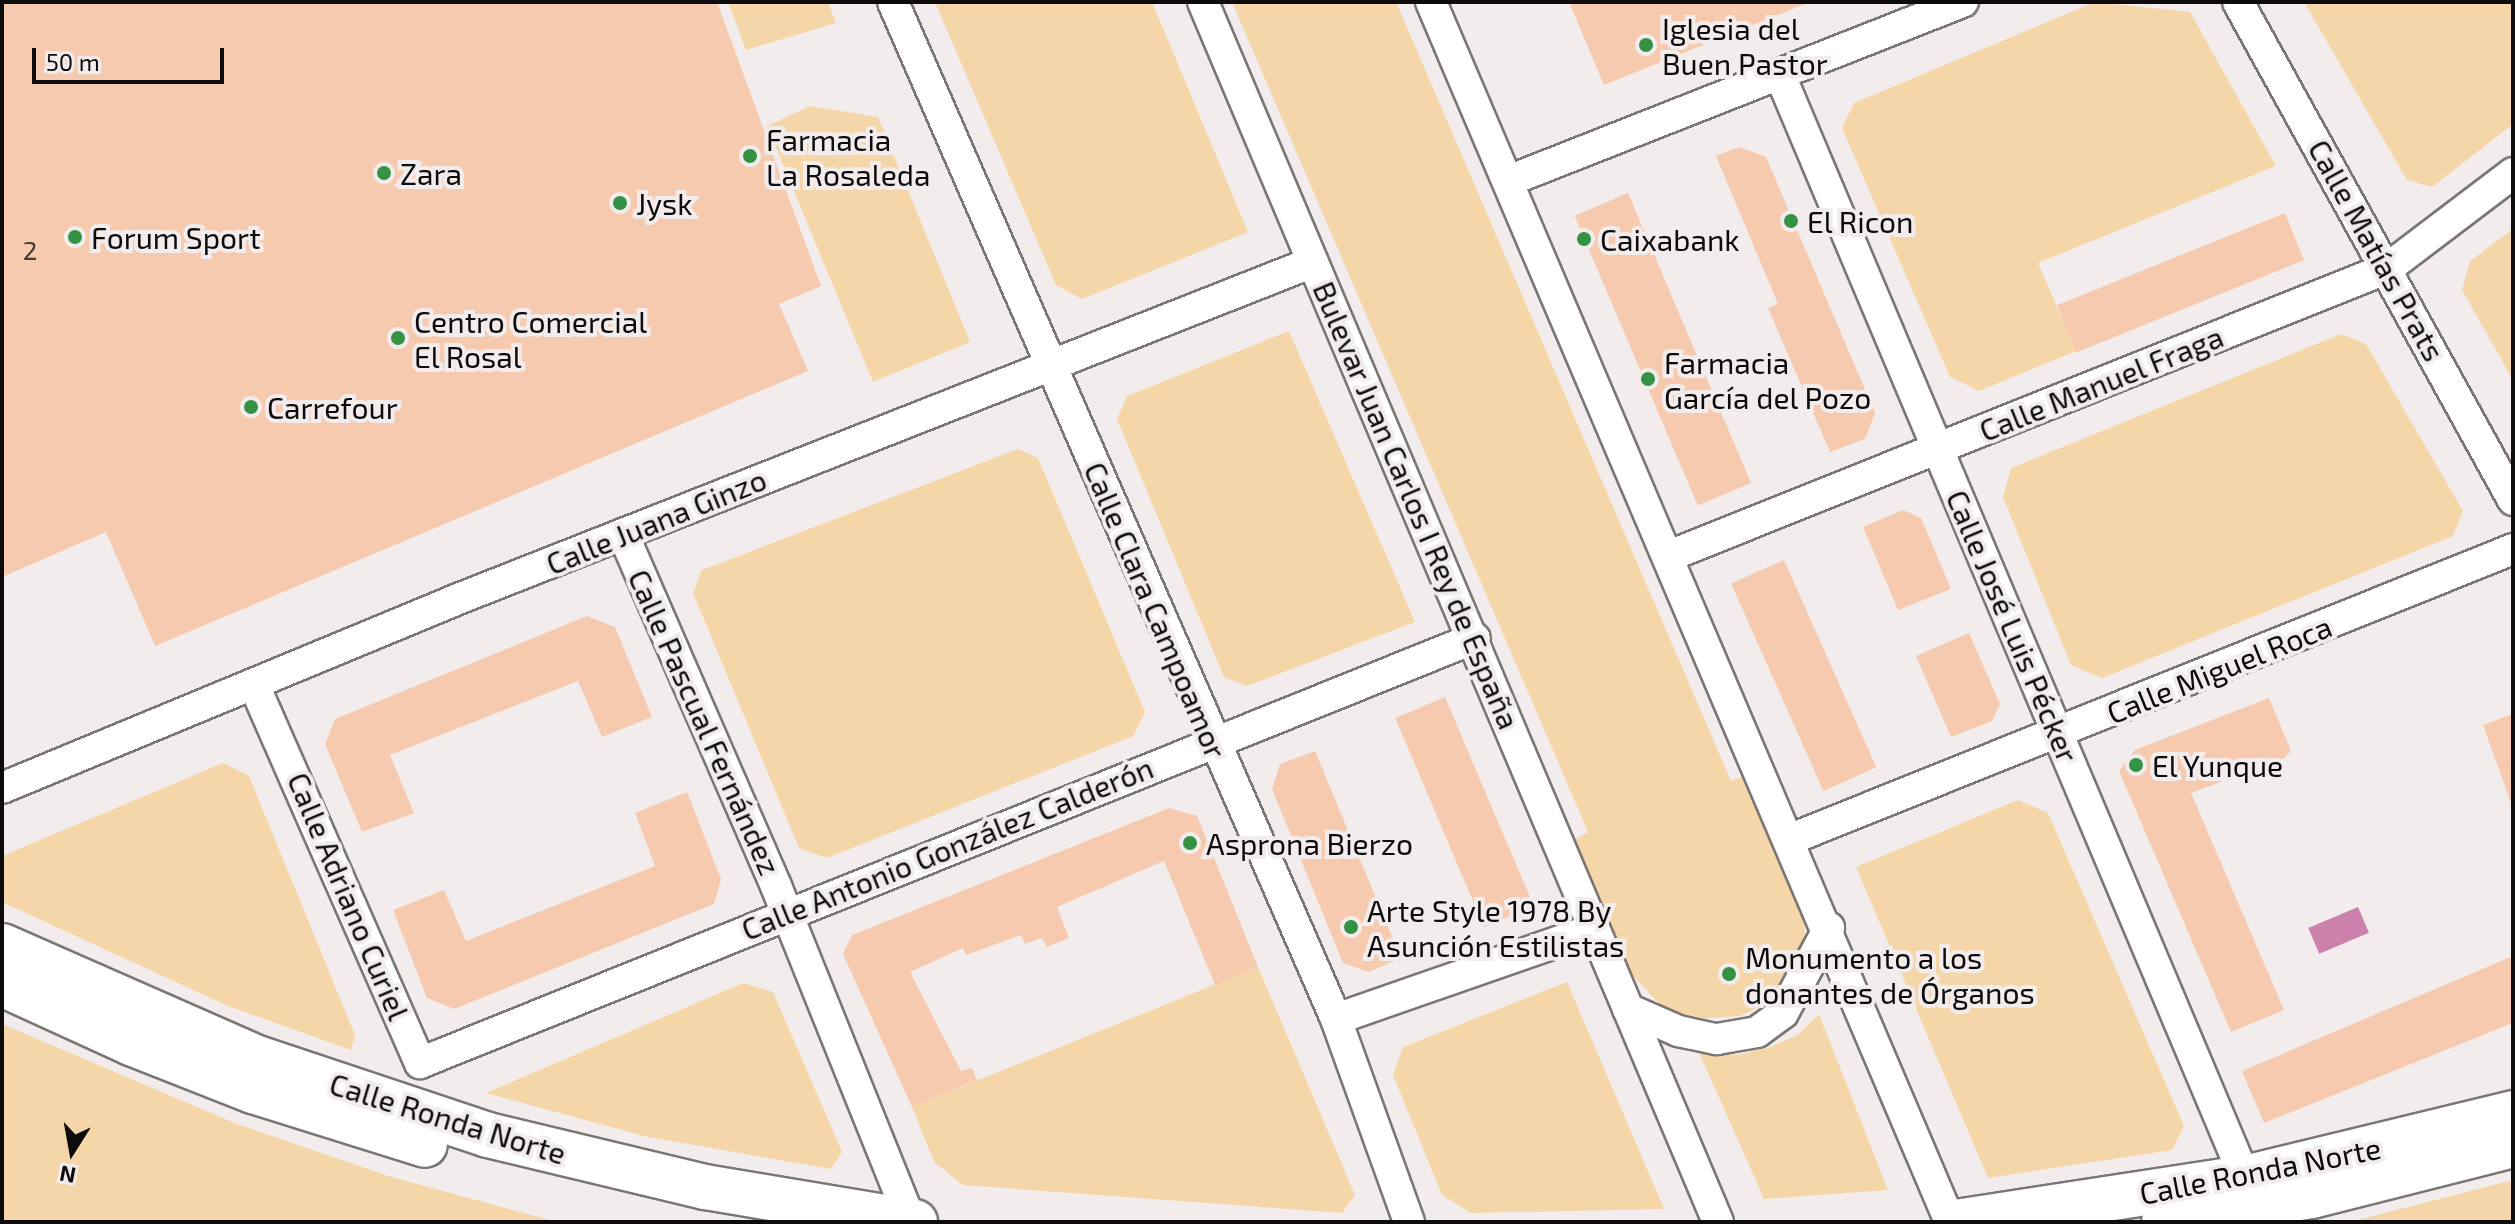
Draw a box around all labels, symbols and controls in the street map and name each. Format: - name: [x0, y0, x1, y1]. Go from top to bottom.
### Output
- place label: Iglesia del Buen Pastor: [1662, 10, 1828, 80]
- scale bar: [36, 32, 228, 82]
- marker: Iglesia del Buen Pastor: [1637, 36, 1655, 54]
- text: 50 m: [46, 47, 100, 76]
- place label: Farmacia La Rosaleda: [766, 121, 930, 192]
- street label: Calle Matías Prats: [2301, 133, 2453, 367]
- marker: Farmacia La Rosaleda: [741, 147, 759, 165]
- place label: Zara: [400, 155, 462, 191]
- marker: Zara: [375, 164, 393, 182]
- place label: Jysk: [636, 185, 693, 221]
- marker: Jysk: [611, 194, 629, 212]
- place label: El Ricon: [1807, 203, 1914, 239]
- marker: El Ricon: [1782, 212, 1800, 230]
- place label: Forum Sport: [91, 219, 261, 255]
- place label: Caixabank: [1600, 221, 1740, 257]
- marker: Forum Sport: [66, 228, 84, 246]
- marker: Caixabank: [1575, 230, 1593, 248]
- house number: 2: [23, 234, 37, 266]
- street label: Bulevar Juan Carlos I Rey de España: [1306, 275, 1528, 735]
- place label: Centro Comercial El Rosal: [414, 303, 647, 374]
- street label: Calle Manuel Fraga: [1974, 318, 2228, 448]
- marker: Centro Comercial El Rosal: [389, 329, 407, 347]
- place label: Farmacia García del Pozo: [1664, 344, 1872, 414]
- marker: Farmacia García del Pozo: [1639, 370, 1657, 388]
- place label: Carrefour: [267, 389, 398, 425]
- marker: Carrefour: [242, 398, 260, 416]
- street label: Calle Clara Campoamor: [1077, 457, 1235, 763]
- street label: Calle Juana Ginzo: [541, 460, 771, 582]
- street label: Calle José Luis Pécker: [1939, 484, 2087, 768]
- street label: Calle Pascual Fernández: [621, 563, 789, 881]
- street label: Calle Miguel Roca: [2101, 607, 2337, 731]
- place label: El Yunque: [2152, 747, 2285, 783]
- street label: Calle Antonio González Calderón: [736, 749, 1158, 947]
- marker: El Yunque: [2127, 756, 2145, 774]
- street label: Calle Adriano Curiel: [280, 767, 418, 1025]
- place label: Asprona Bierzo: [1206, 825, 1413, 861]
- marker: Asprona Bierzo: [1181, 834, 1199, 852]
- place label: Arte Style 1978 By Asunción Estilistas: [1367, 892, 1624, 962]
- marker: Arte Style 1978 By Asunción Estilistas: [1342, 918, 1360, 936]
- place label: Monumento a los donantes de Órganos: [1745, 939, 2035, 1010]
- marker: Monumento a los donantes de Órganos: [1720, 965, 1738, 983]
- street label: Calle Ronda Norte: [326, 1065, 570, 1171]
- north arrow: [32, 1112, 112, 1192]
- street label: Calle Ronda Norte: [2136, 1129, 2384, 1211]
- text: N: [57, 1161, 78, 1190]

